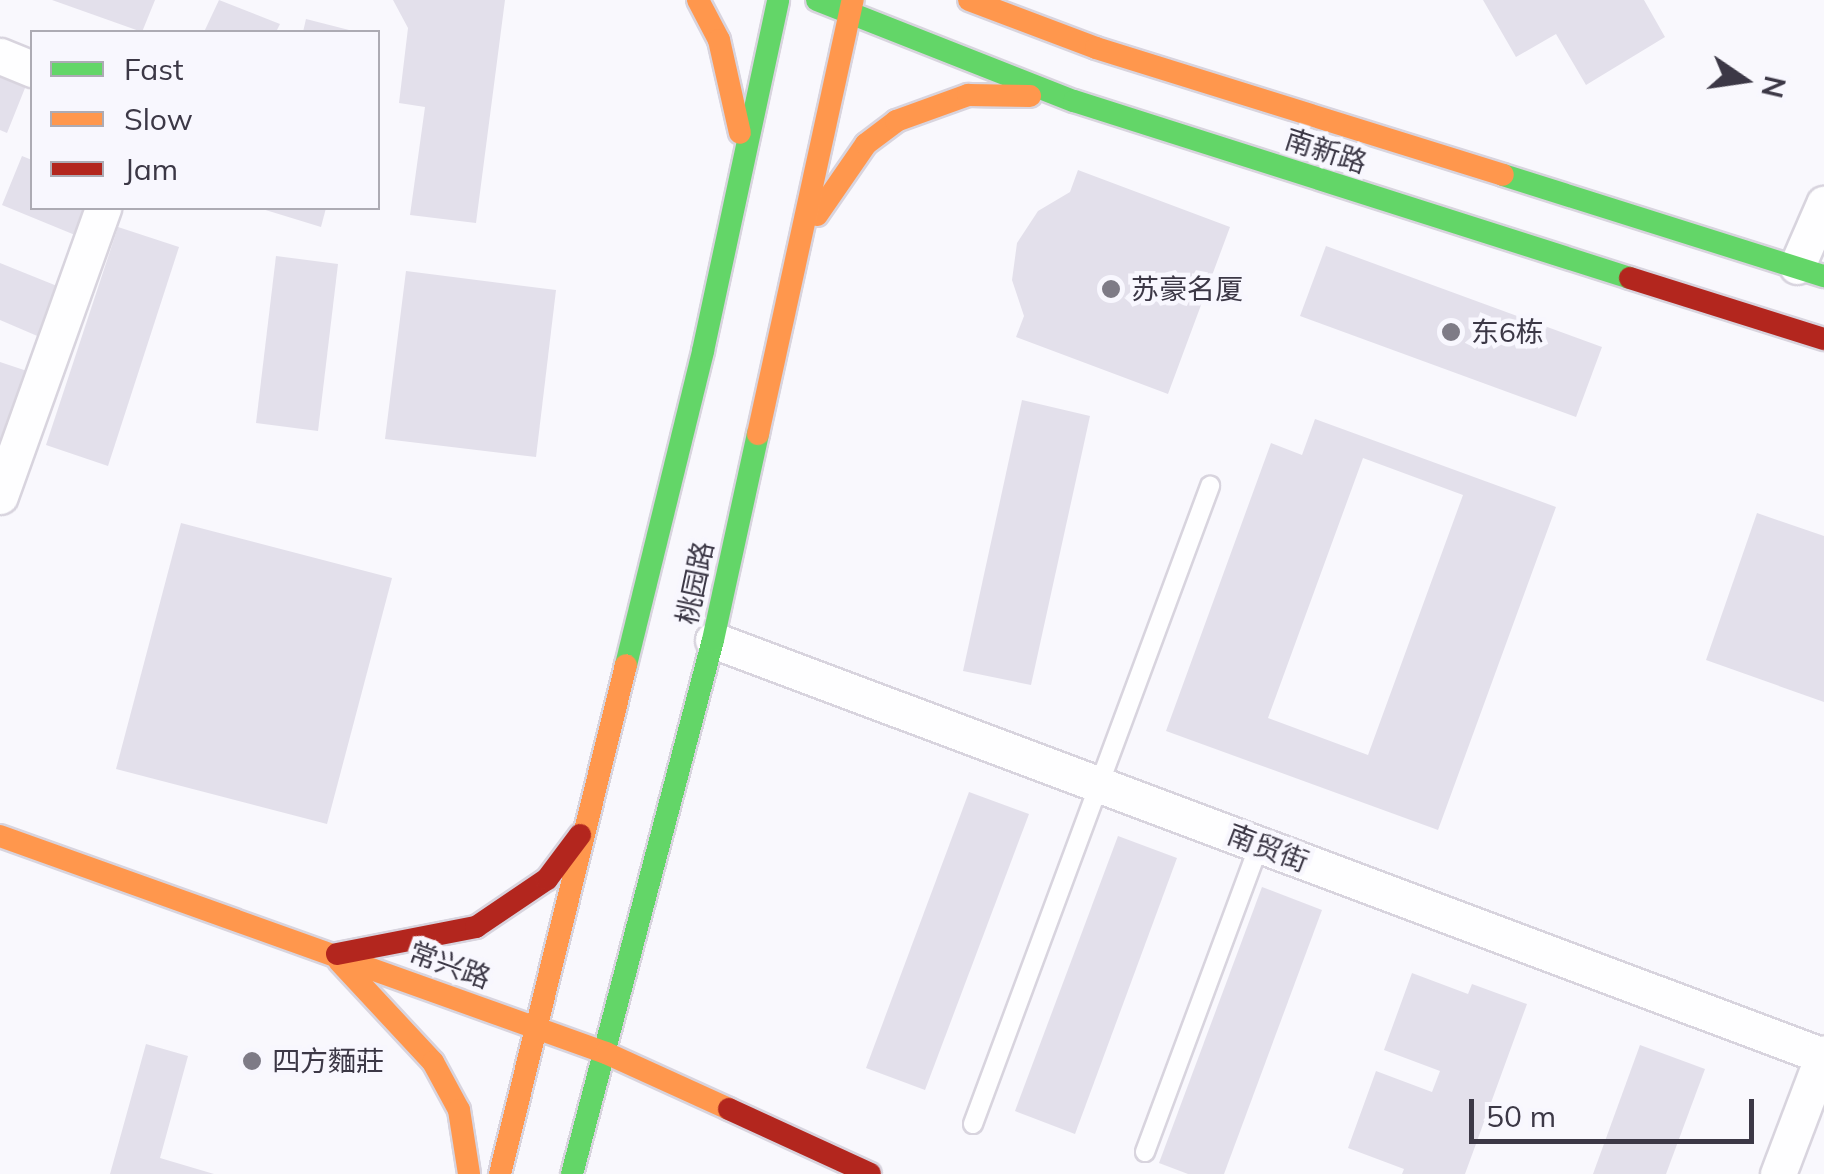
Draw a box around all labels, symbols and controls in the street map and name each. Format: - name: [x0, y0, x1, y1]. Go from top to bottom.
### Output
- legend: [30, 30, 380, 210]
- north arrow: [1694, 30, 1794, 130]
- text: Fast: [124, 50, 184, 88]
- text: N: [1754, 73, 1793, 101]
- text: Slow: [124, 100, 193, 138]
- street label: 南新路: [1281, 122, 1371, 180]
- text: Jam: [124, 150, 178, 188]
- place label: 苏豪名厦: [1131, 272, 1243, 306]
- marker: 苏豪名厦: [1100, 278, 1122, 300]
- place label: 东6栋: [1471, 315, 1544, 349]
- marker: 东6栋: [1440, 321, 1462, 343]
- street label: 桃园路: [670, 538, 720, 628]
- street label: 南贸街: [1223, 817, 1313, 879]
- street label: 常兴路: [405, 935, 495, 995]
- place label: 四方麵莊: [272, 1044, 384, 1078]
- marker: 四方麵莊: [241, 1050, 263, 1072]
- scale bar: [1474, 1079, 1759, 1141]
- text: 50 m: [1486, 1097, 1556, 1135]

